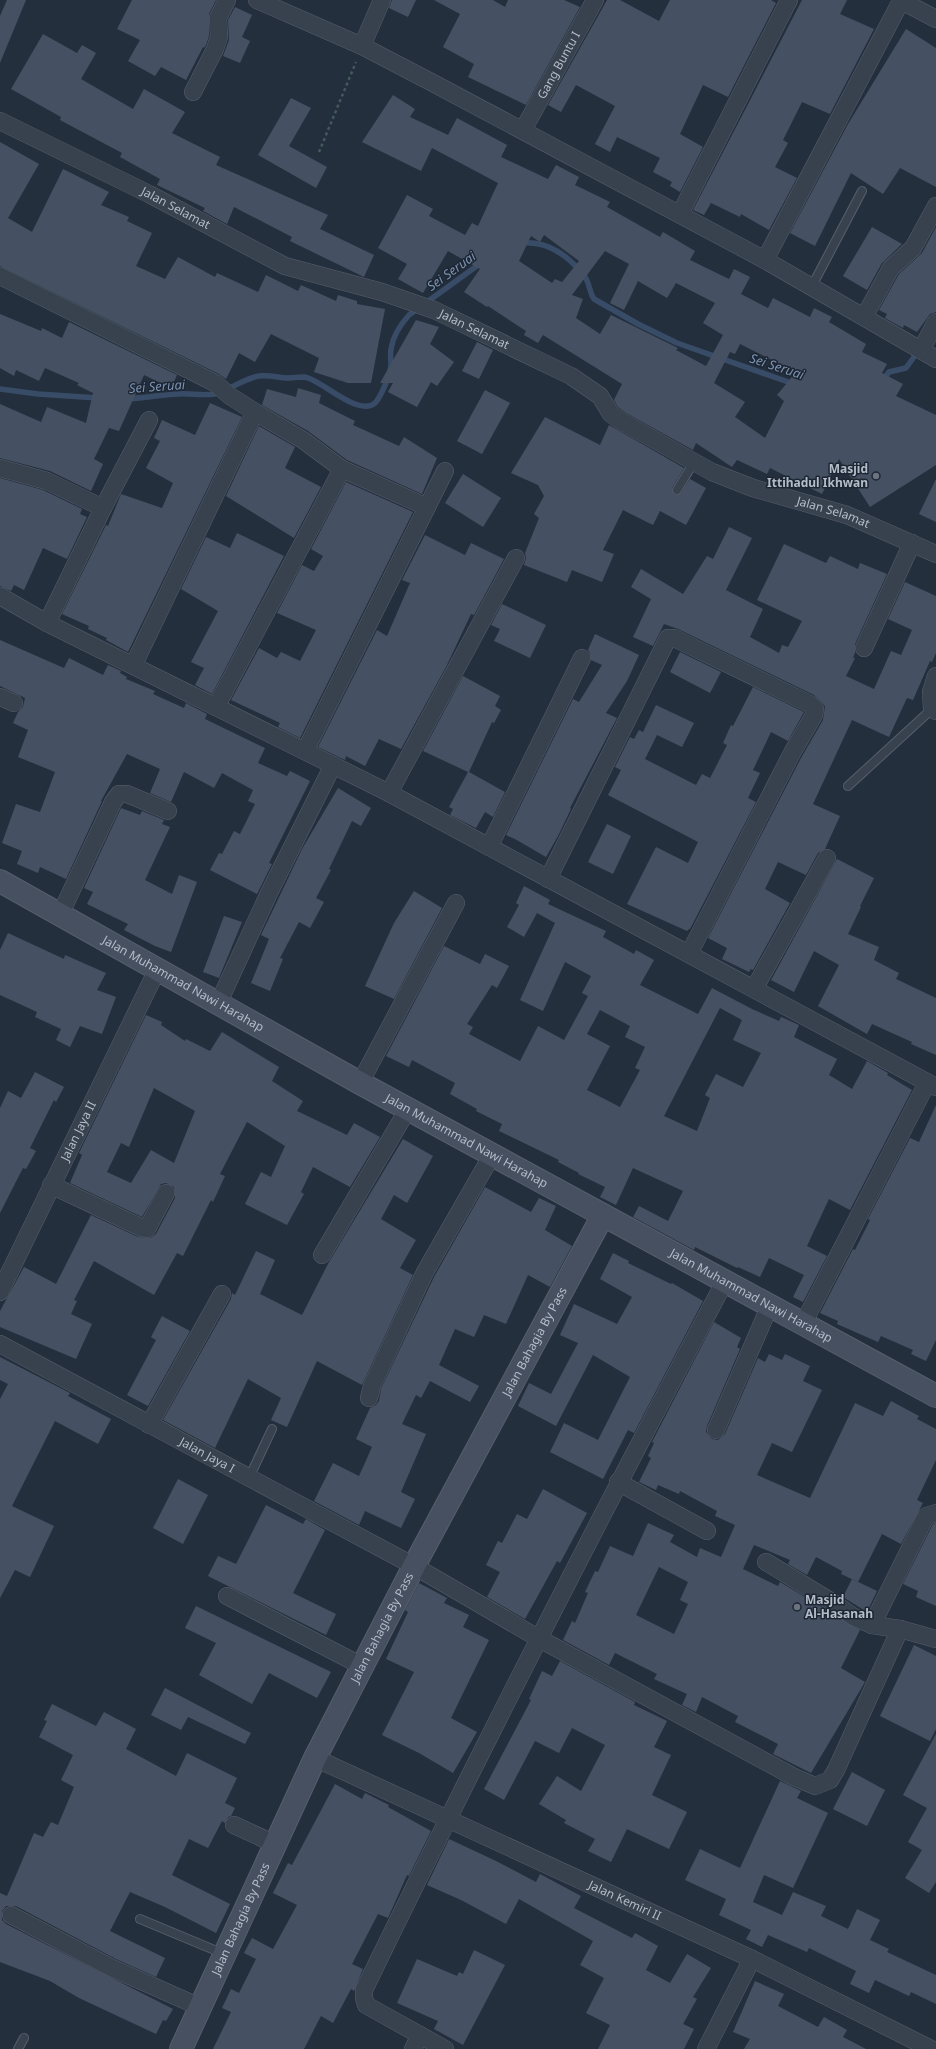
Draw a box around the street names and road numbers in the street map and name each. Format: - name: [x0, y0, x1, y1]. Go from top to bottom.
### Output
- street label: Gang Buntu I: [533, 28, 584, 102]
- street label: Jalan Selamat: [137, 182, 214, 233]
- street label: Jalan Selamat: [436, 304, 513, 353]
- street label: Jalan Selamat: [794, 492, 873, 532]
- street label: Jalan Muhammad Nawi Harahap: [99, 931, 267, 1035]
- street label: Jalan Muhammad Nawi Harahap: [382, 1089, 551, 1192]
- street label: Jalan Jaya II: [56, 1098, 100, 1165]
- street label: Jalan Muhammad Nawi Harahap: [666, 1244, 836, 1346]
- street label: Jalan Bahagia By Pass: [497, 1284, 571, 1400]
- street label: Jalan Jaya I: [176, 1432, 238, 1476]
- street label: Jalan Bahagia By Pass: [346, 1569, 417, 1686]
- street label: Jalan Bahagia By Pass: [207, 1860, 274, 1979]
- street label: Jalan Kemiri II: [585, 1876, 664, 1924]

